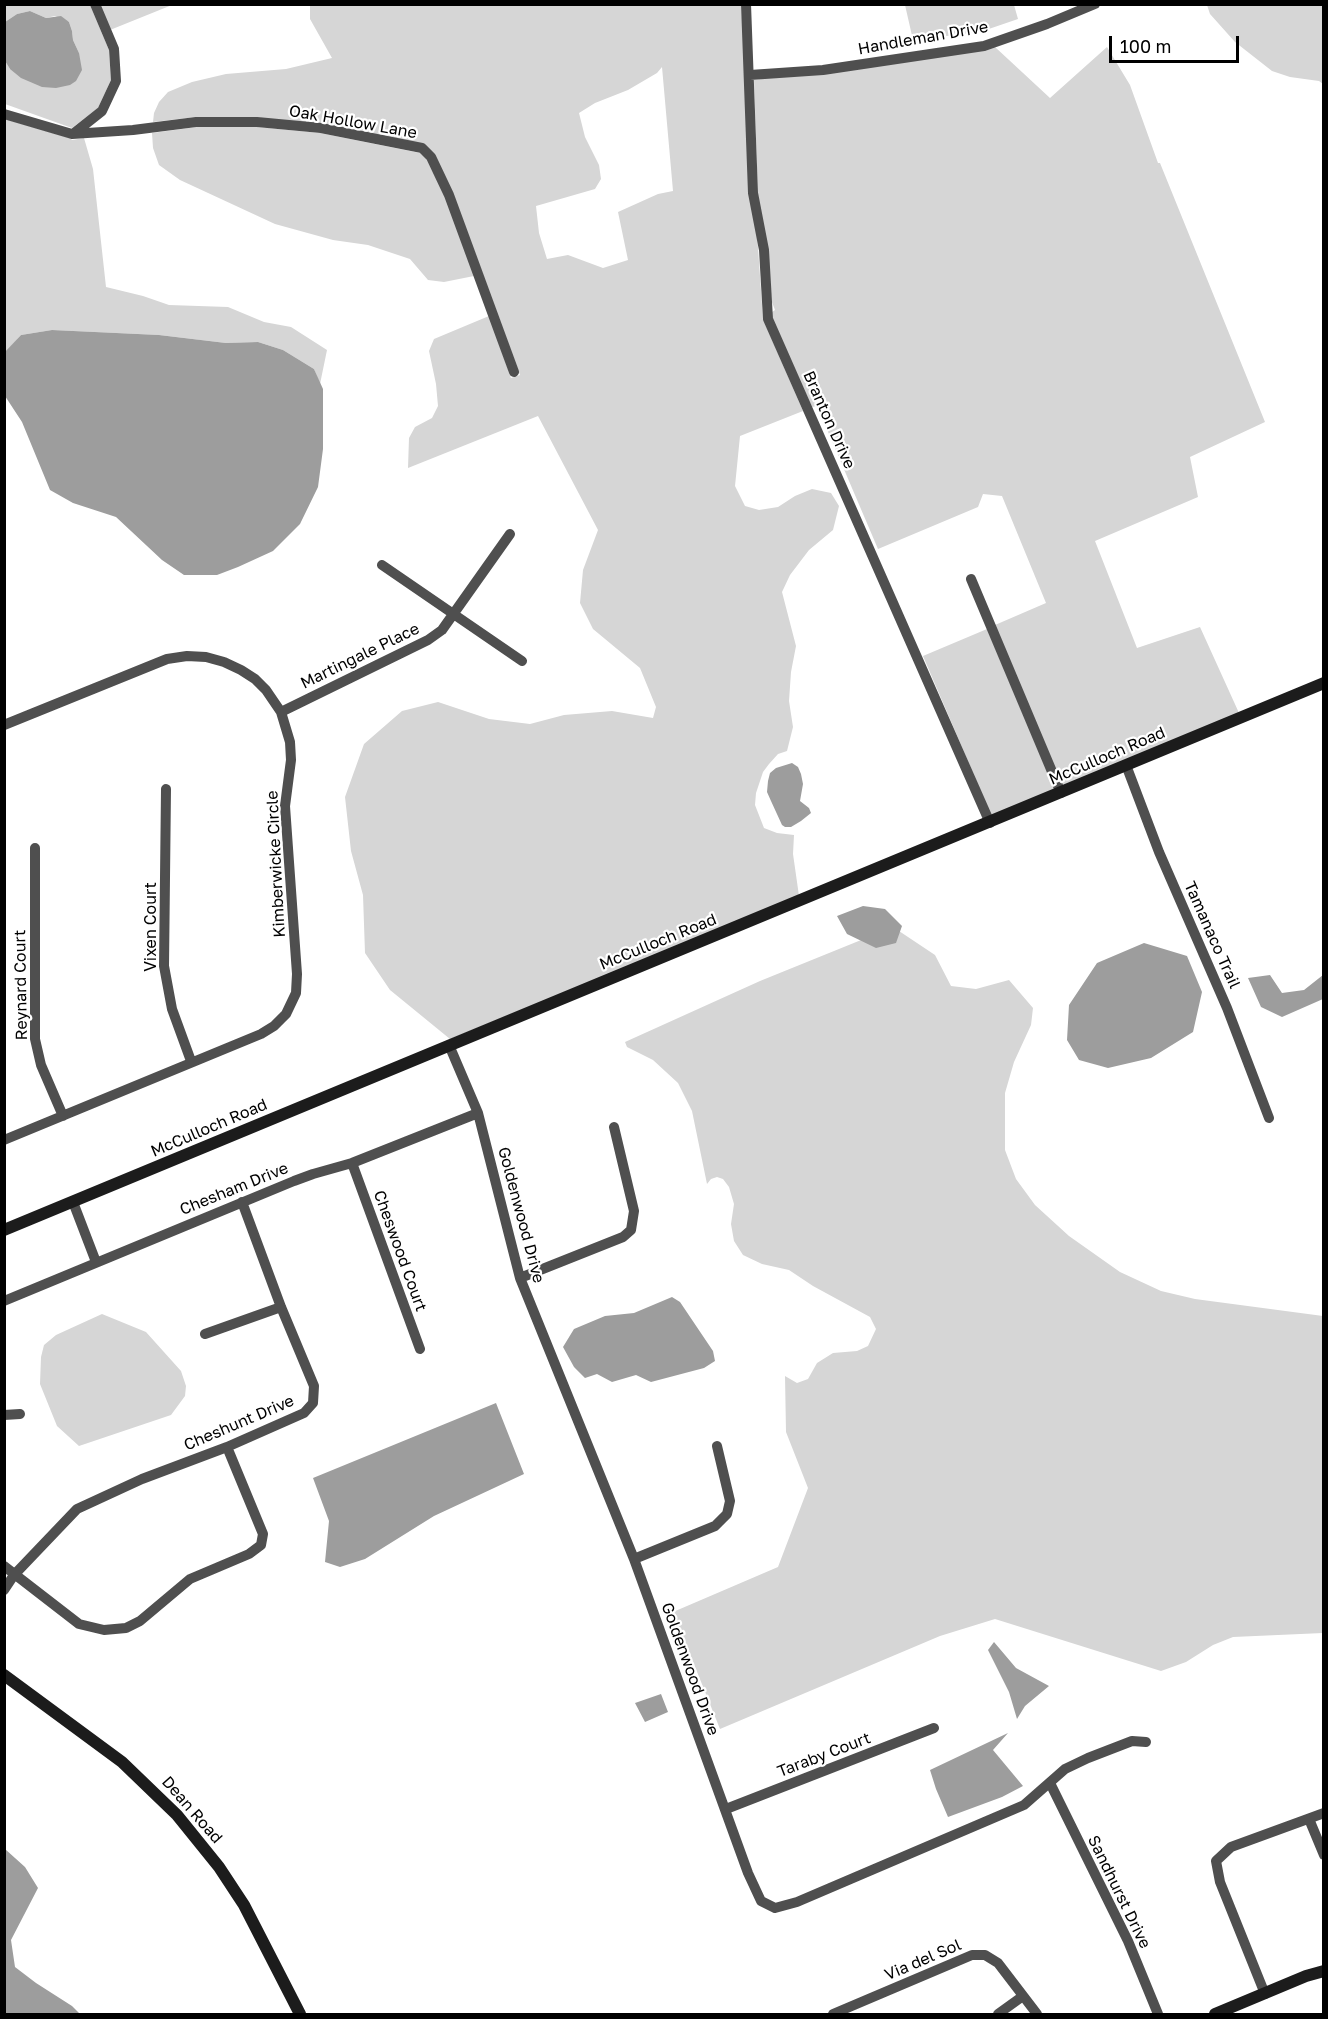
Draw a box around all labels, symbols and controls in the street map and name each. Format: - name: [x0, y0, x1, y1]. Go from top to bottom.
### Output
- street label: Handleman Drive: [856, 17, 990, 59]
- scale bar: [1112, 24, 1242, 62]
- text: 100 m: [1120, 35, 1171, 57]
- street label: Oak Hollow Lane: [288, 101, 418, 143]
- street label: Branton Drive: [799, 368, 859, 472]
- street label: Martingale Place: [298, 619, 422, 693]
- street label: McCulloch Road: [1046, 723, 1168, 789]
- street label: Kimberwicke Circle: [263, 790, 289, 938]
- street label: Tamanaco Trail: [1180, 879, 1244, 991]
- street label: Vixen Court: [141, 882, 161, 972]
- street label: McCulloch Road: [597, 910, 719, 974]
- street label: Reynard Court: [10, 930, 32, 1040]
- street label: McCulloch Road: [148, 1095, 270, 1161]
- street label: Goldenwood Drive: [494, 1145, 548, 1285]
- street label: Chesham Drive: [177, 1159, 291, 1219]
- street label: Cheswood Court: [369, 1188, 431, 1314]
- street label: Cheshunt Drive: [181, 1391, 297, 1455]
- street label: Goldenwood Drive: [657, 1600, 723, 1738]
- street label: Taraby Court: [775, 1728, 873, 1782]
- street label: Dean Road: [158, 1773, 226, 1847]
- street label: Sandhurst Drive: [1083, 1832, 1155, 1952]
- street label: Via del Sol: [882, 1935, 964, 1985]

